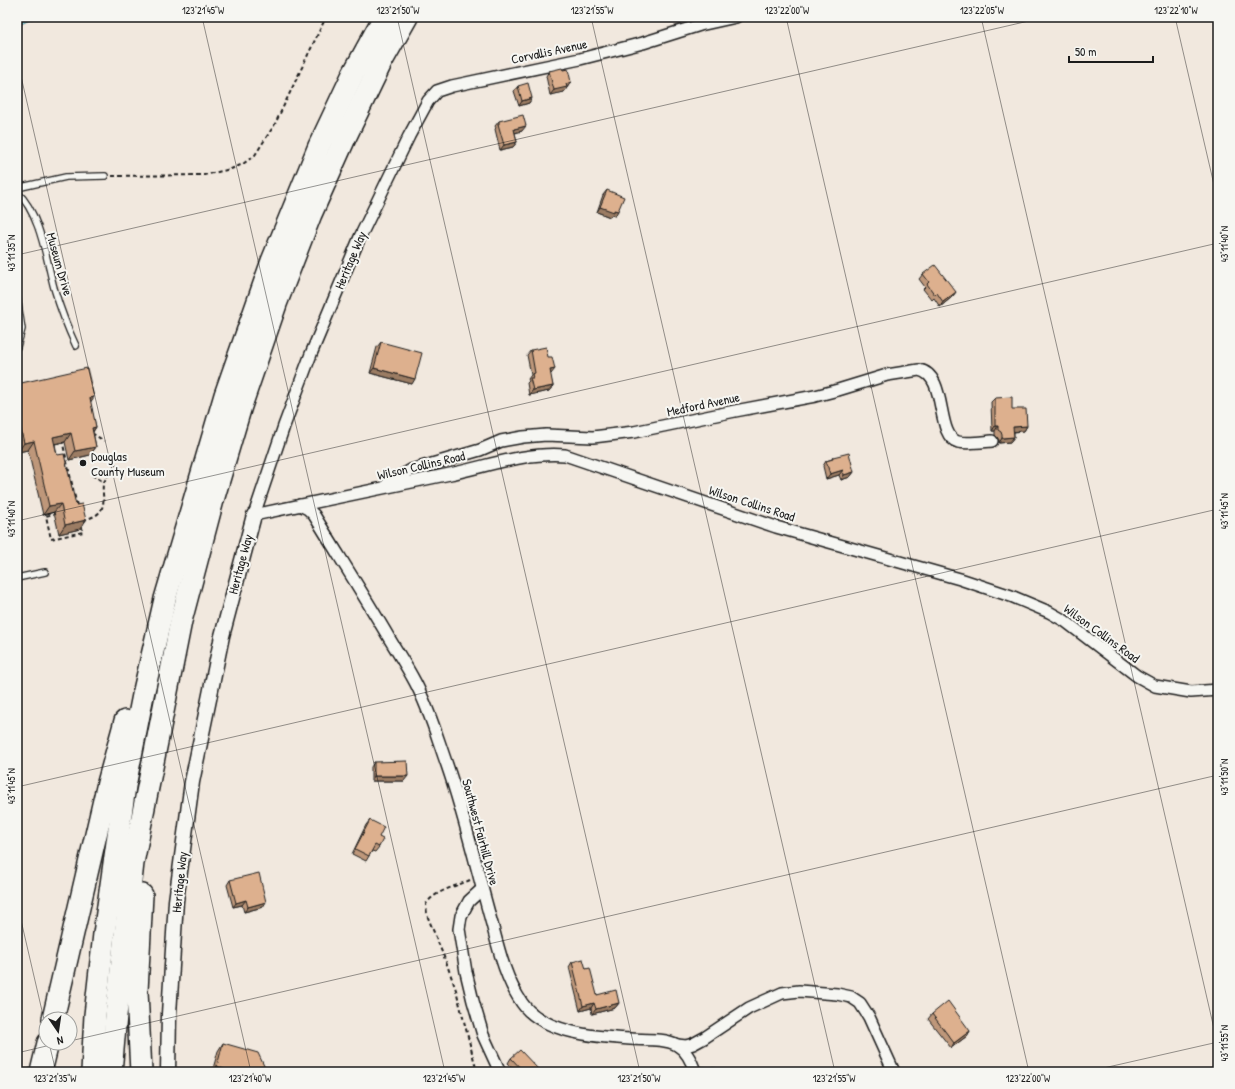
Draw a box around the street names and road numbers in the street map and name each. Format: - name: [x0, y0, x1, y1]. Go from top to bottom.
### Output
- street label: Corvallis Avenue: [509, 34, 589, 68]
- street label: Heritage Way: [330, 228, 370, 292]
- street label: Museum Drive: [42, 230, 78, 298]
- street label: Medford Avenue: [665, 388, 741, 420]
- street label: Wilson Collins Road: [375, 446, 467, 484]
- street label: Wilson Collins Road: [707, 481, 797, 525]
- street label: Heritage Way: [223, 532, 257, 596]
- street label: Wilson Collins Road: [1060, 599, 1144, 667]
- street label: Southwest Fairhill Drive: [458, 777, 504, 887]
- street label: Heritage Way: [167, 850, 191, 913]

